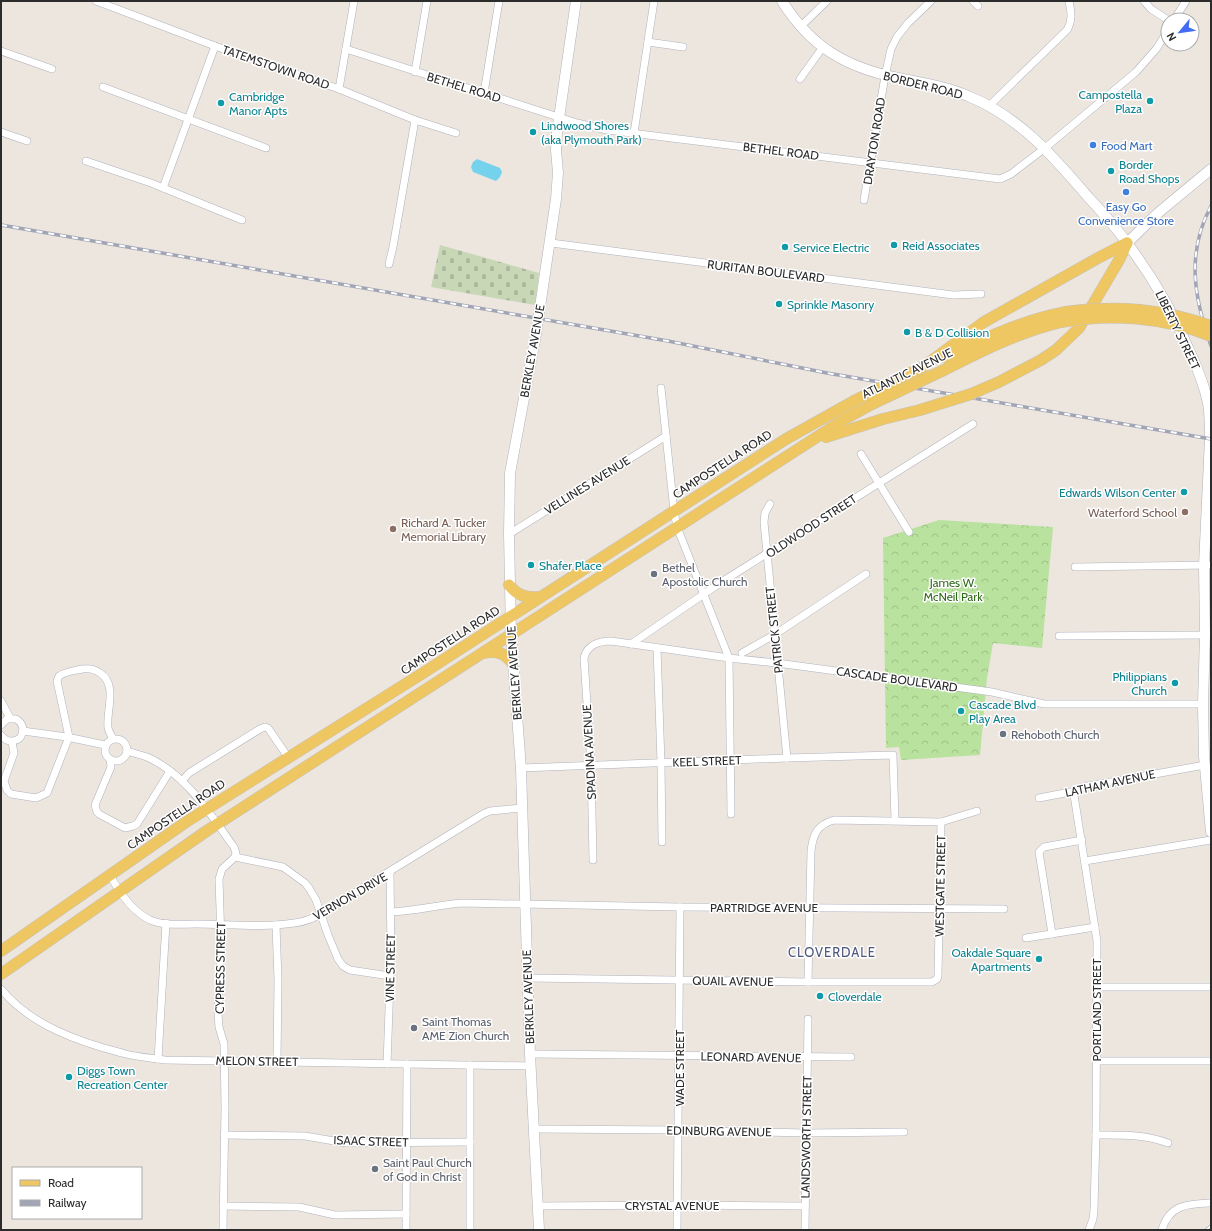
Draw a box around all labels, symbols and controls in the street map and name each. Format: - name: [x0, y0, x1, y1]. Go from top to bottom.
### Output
- north arrow: [1160, 12, 1200, 52]
- text: N: [1163, 30, 1179, 44]
- street label: TATEMSTOWN ROAD: [220, 42, 332, 92]
- street label: BORDER ROAD: [882, 68, 965, 102]
- street label: BETHEL ROAD: [425, 69, 503, 105]
- place label: Campostella Plaza: [1079, 87, 1142, 116]
- place label: Cambridge Manor Apts: [229, 89, 287, 118]
- street label: DRAYTON ROAD: [860, 96, 888, 186]
- marker: Campostella Plaza: [1145, 96, 1155, 106]
- marker: Cambridge Manor Apts: [216, 98, 226, 108]
- place label: Lindwood Shores (aka Plymouth Park): [541, 118, 642, 147]
- marker: Lindwood Shores (aka Plymouth Park): [528, 127, 538, 137]
- place label: Food Mart: [1101, 138, 1153, 153]
- street label: BETHEL ROAD: [742, 139, 820, 163]
- marker: Food Mart: [1088, 140, 1098, 150]
- place label: Border Road Shops: [1119, 157, 1179, 186]
- marker: Border Road Shops: [1106, 166, 1116, 176]
- marker: Easy Go Convenience Store: [1121, 187, 1131, 197]
- place label: Easy Go Convenience Store: [1078, 199, 1174, 228]
- place label: Reid Associates: [902, 238, 980, 253]
- place label: Service Electric: [793, 240, 870, 255]
- marker: Reid Associates: [889, 240, 899, 250]
- marker: Service Electric: [780, 242, 790, 252]
- street label: RURITAN BOULEVARD: [706, 256, 826, 286]
- street label: LIBERTY STREET: [1152, 288, 1204, 373]
- place label: Sprinkle Masonry: [787, 297, 874, 312]
- marker: Sprinkle Masonry: [774, 299, 784, 309]
- street label: BERKLEY AVENUE: [516, 303, 548, 399]
- place label: B & D Collision: [915, 325, 989, 340]
- marker: B & D Collision: [902, 327, 912, 337]
- street label: ATLANTIC AVENUE: [859, 344, 955, 401]
- street label: CAMPOSTELLA ROAD: [670, 426, 775, 502]
- street label: VELLINES AVENUE: [541, 452, 633, 517]
- place label: Edwards Wilson Center: [1059, 485, 1176, 500]
- marker: Edwards Wilson Center: [1179, 487, 1189, 497]
- street label: OLDWOOD STREET: [763, 491, 860, 561]
- place label: Waterford School: [1088, 505, 1177, 520]
- marker: Waterford School: [1180, 507, 1190, 517]
- place label: Richard A. Tucker Memorial Library: [401, 515, 486, 544]
- marker: Richard A. Tucker Memorial Library: [388, 524, 398, 534]
- place label: Shafer Place: [539, 558, 602, 573]
- marker: Shafer Place: [526, 560, 536, 570]
- place label: Bethel Apostolic Church: [662, 560, 748, 589]
- marker: Bethel Apostolic Church: [649, 569, 659, 579]
- park label: James W. McNeil Park: [923, 575, 983, 604]
- street label: PATRICK STREET: [762, 585, 786, 674]
- street label: CAMPOSTELLA ROAD: [398, 602, 503, 678]
- street label: BERKLEY AVENUE: [503, 625, 525, 721]
- street label: CASCADE BOULEVARD: [835, 663, 959, 695]
- place label: Philippians Church: [1112, 669, 1167, 698]
- marker: Philippians Church: [1170, 678, 1180, 688]
- place label: Cascade Blvd Play Area: [969, 697, 1036, 726]
- street label: SPADINA AVENUE: [579, 703, 599, 800]
- marker: Cascade Blvd Play Area: [956, 706, 966, 716]
- place label: Rehoboth Church: [1011, 727, 1099, 742]
- marker: Rehoboth Church: [998, 729, 1008, 739]
- street label: KEEL STREET: [672, 752, 742, 770]
- street label: LATHAM AVENUE: [1063, 766, 1157, 800]
- street label: CAMPOSTELLA ROAD: [124, 775, 228, 852]
- street label: WESTGATE STREET: [932, 834, 948, 937]
- street label: VERNON DRIVE: [310, 869, 390, 923]
- street label: PARTRIDGE AVENUE: [710, 900, 818, 915]
- street label: CYPRESS STREET: [212, 921, 228, 1014]
- street label: VINE STREET: [382, 933, 398, 1002]
- district label: CLOVERDALE: [788, 944, 876, 960]
- place label: Oakdale Square Apartments: [951, 945, 1031, 974]
- street label: BERKLEY AVENUE: [519, 949, 537, 1045]
- marker: Oakdale Square Apartments: [1034, 954, 1044, 964]
- street label: PORTLAND STREET: [1089, 958, 1104, 1062]
- street label: QUAIL AVENUE: [692, 973, 774, 989]
- place label: Cloverdale: [828, 989, 882, 1004]
- marker: Cloverdale: [815, 991, 825, 1001]
- place label: Saint Thomas AME Zion Church: [422, 1014, 509, 1043]
- marker: Saint Thomas AME Zion Church: [409, 1023, 419, 1033]
- street label: WADE STREET: [672, 1029, 687, 1106]
- street label: LEONARD AVENUE: [700, 1049, 802, 1065]
- street label: MELON STREET: [215, 1053, 299, 1069]
- place label: Diggs Town Recreation Center: [77, 1063, 168, 1092]
- marker: Diggs Town Recreation Center: [64, 1072, 74, 1082]
- street label: LANDSWORTH STREET: [797, 1075, 815, 1199]
- street label: EDINBURG AVENUE: [666, 1123, 772, 1139]
- street label: ISAAC STREET: [333, 1132, 409, 1150]
- place label: Saint Paul Church of God in Christ: [383, 1155, 472, 1184]
- marker: Saint Paul Church of God in Christ: [370, 1164, 380, 1174]
- legend: [12, 1167, 142, 1219]
- text: Road: [48, 1175, 74, 1190]
- text: Railway: [48, 1195, 86, 1210]
- street label: CRYSTAL AVENUE: [625, 1198, 720, 1213]

